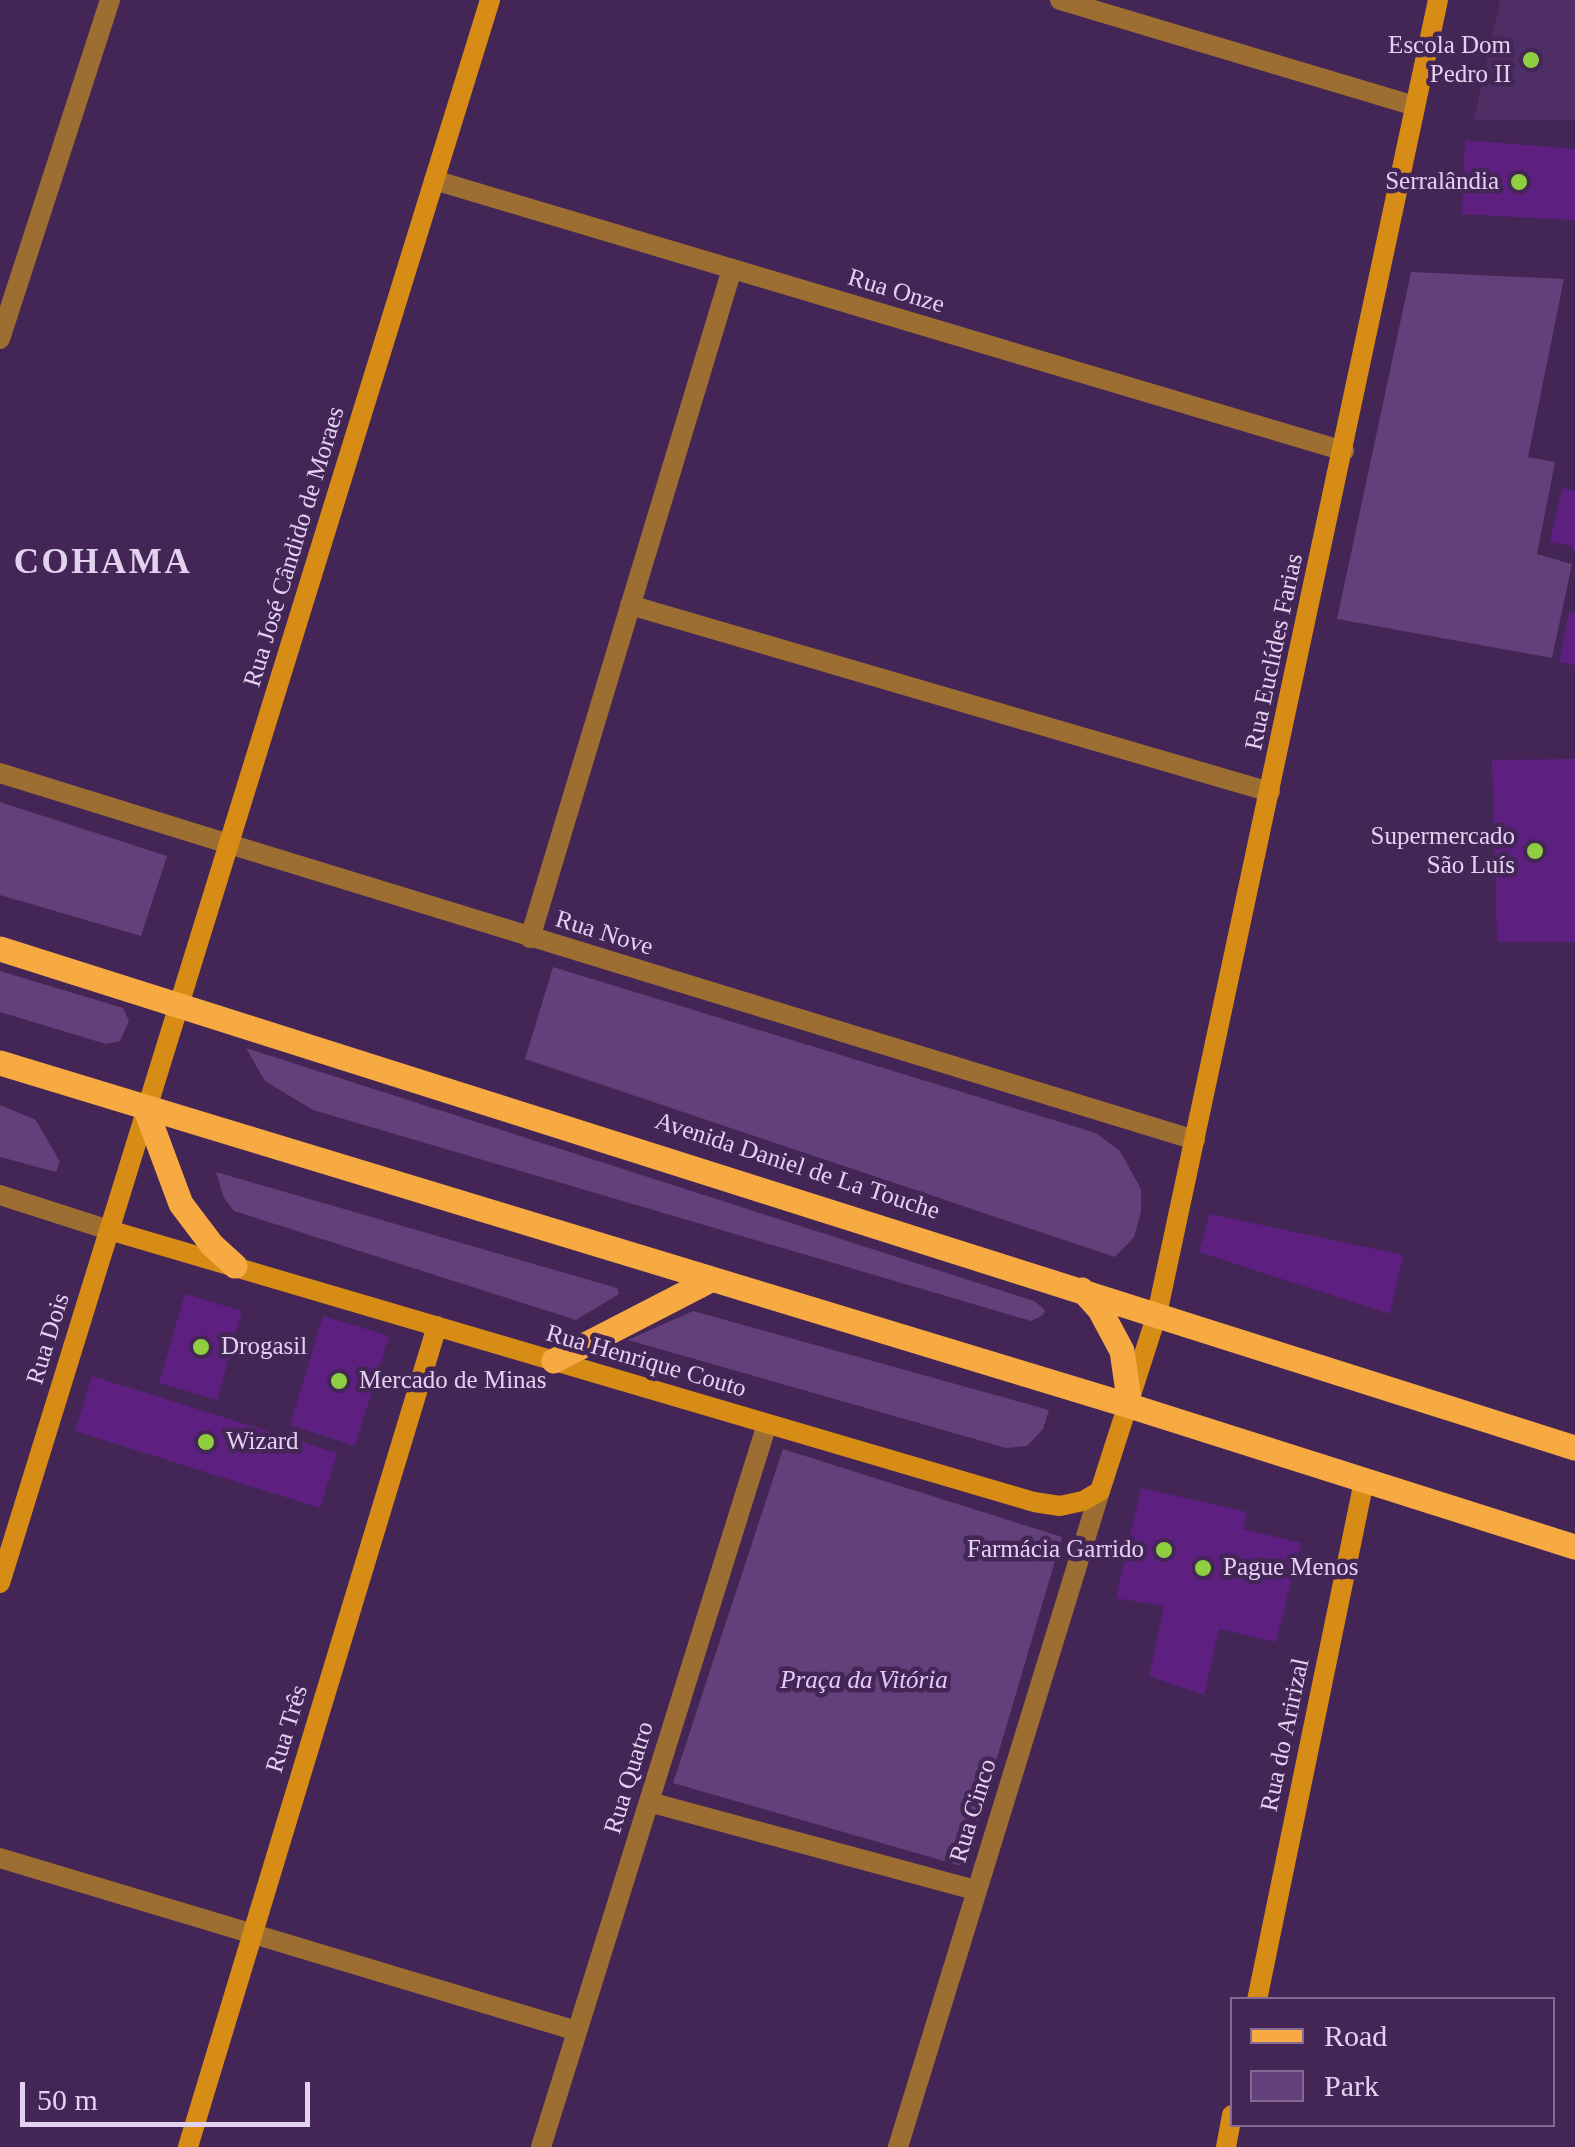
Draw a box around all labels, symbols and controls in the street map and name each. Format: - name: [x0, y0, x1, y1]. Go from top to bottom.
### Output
- place label: Escola Dom Pedro II: [1388, 31, 1511, 90]
- marker: Escola Dom Pedro II: [1520, 49, 1542, 71]
- place label: Serralândia: [1385, 167, 1499, 197]
- marker: Serralândia: [1508, 171, 1530, 193]
- street label: Rua Onze: [844, 263, 948, 321]
- street label: Rua José Cândido de Moraes: [238, 403, 352, 691]
- district label: COHAMA: [14, 543, 192, 585]
- street label: Rua Euclídes Farias: [1240, 551, 1310, 753]
- place label: Supermercado São Luís: [1371, 822, 1515, 881]
- marker: Supermercado São Luís: [1524, 840, 1546, 862]
- street label: Rua Nove: [551, 905, 657, 963]
- street label: Avenida Daniel de La Touche: [651, 1107, 943, 1227]
- street label: Rua Dois: [21, 1290, 77, 1388]
- street label: Rua Henrique Couto: [542, 1319, 750, 1405]
- place label: Drogasil: [221, 1332, 307, 1362]
- marker: Drogasil: [190, 1336, 212, 1358]
- place label: Mercado de Minas: [359, 1366, 546, 1396]
- marker: Mercado de Minas: [328, 1370, 350, 1392]
- place label: Wizard: [226, 1427, 299, 1457]
- marker: Wizard: [195, 1431, 217, 1453]
- place label: Farmácia Garrido: [967, 1535, 1144, 1565]
- marker: Farmácia Garrido: [1153, 1539, 1175, 1561]
- place label: Pague Menos: [1223, 1553, 1358, 1583]
- marker: Pague Menos: [1192, 1557, 1214, 1579]
- street label: Rua do Aririzal: [1255, 1656, 1317, 1814]
- park label: Praça da Vitória: [780, 1666, 948, 1696]
- street label: Rua Três: [260, 1682, 316, 1776]
- street label: Rua Quatro: [599, 1718, 661, 1838]
- street label: Rua Cinco: [944, 1756, 1004, 1866]
- legend: [1230, 1997, 1555, 2127]
- text: Road: [1324, 2019, 1387, 2052]
- scale bar: [25, 2062, 315, 2124]
- text: Park: [1324, 2069, 1379, 2102]
- text: 50 m: [37, 2083, 98, 2116]

